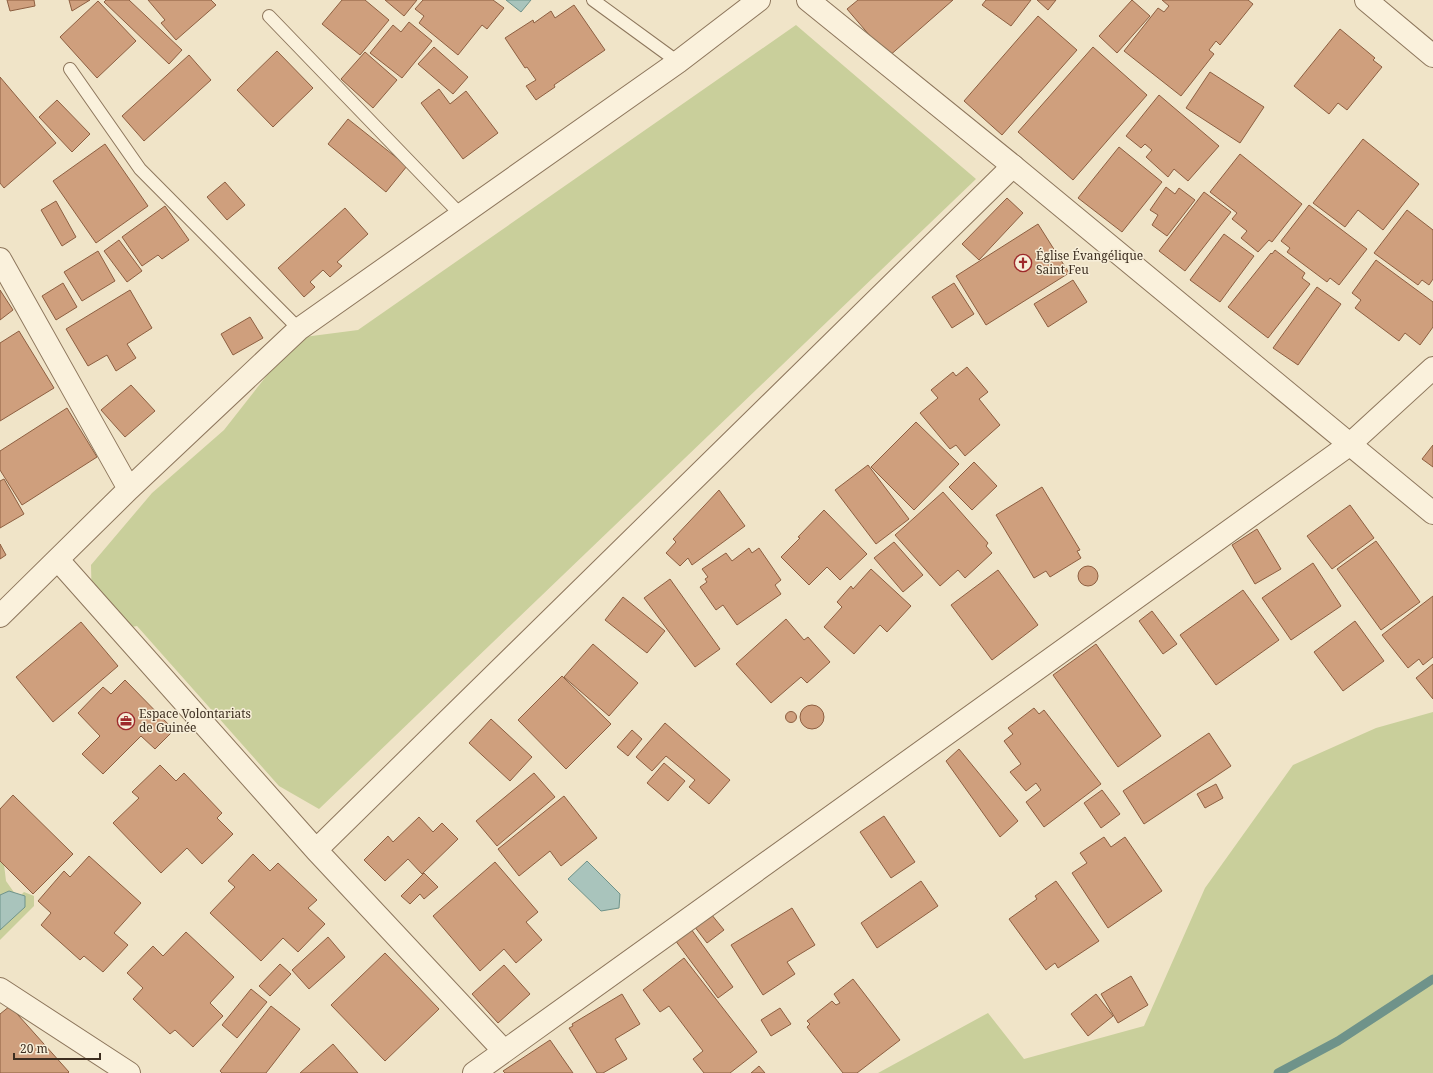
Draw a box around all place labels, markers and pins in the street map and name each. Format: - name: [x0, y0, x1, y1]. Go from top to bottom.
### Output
- place label: Église Évangélique Saint Feu: [1036, 247, 1143, 278]
- church icon: Église Évangélique Saint Feu: [1013, 253, 1033, 273]
- place label: Espace Volontariats de Guinée: [139, 705, 251, 736]
- office icon: Espace Volontariats de Guinée: [116, 711, 136, 731]

